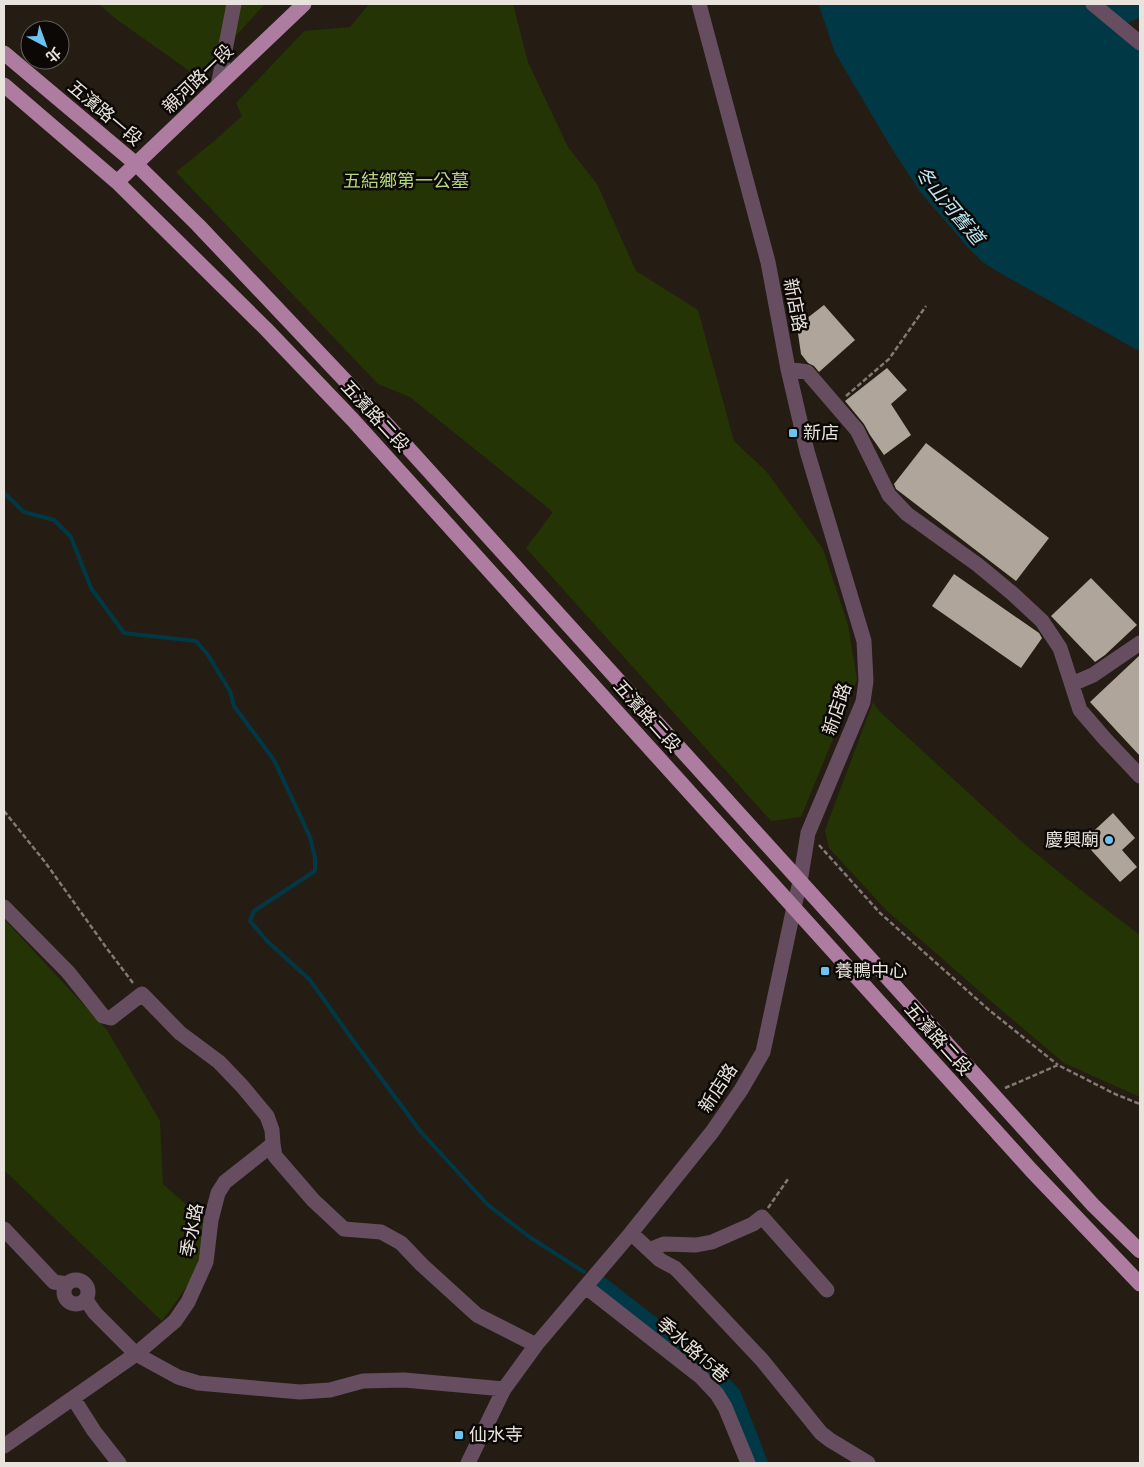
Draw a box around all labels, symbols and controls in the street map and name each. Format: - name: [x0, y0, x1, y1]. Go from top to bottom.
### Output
- north arrow: [20, 20, 70, 70]
- street label: 親河路一段: [157, 39, 238, 118]
- text: 北: [42, 43, 65, 66]
- street label: 五濱路一段: [63, 75, 147, 150]
- water label: 冬山河舊道: [910, 161, 992, 251]
- park label: 五結鄉第一公墓: [343, 169, 469, 192]
- street label: 新店路: [779, 276, 812, 334]
- street label: 五濱路二段: [336, 375, 414, 456]
- place label: 新店: [803, 421, 839, 444]
- marker: 新店: [787, 427, 799, 439]
- street label: 五濱路二段: [609, 675, 686, 757]
- street label: 新店路: [817, 680, 856, 738]
- place label: 慶興廟: [1045, 828, 1099, 851]
- marker: 慶興廟: [1103, 834, 1115, 846]
- place label: 養鴨中心: [835, 959, 907, 982]
- marker: 養鴨中心: [819, 965, 831, 977]
- street label: 五濱路二段: [900, 998, 977, 1080]
- street label: 新店路: [693, 1059, 742, 1117]
- street label: 季水路: [175, 1201, 208, 1259]
- street label: 季水路15巷: [652, 1312, 734, 1387]
- place label: 仙水寺: [469, 1423, 523, 1446]
- marker: 仙水寺: [453, 1429, 465, 1441]

